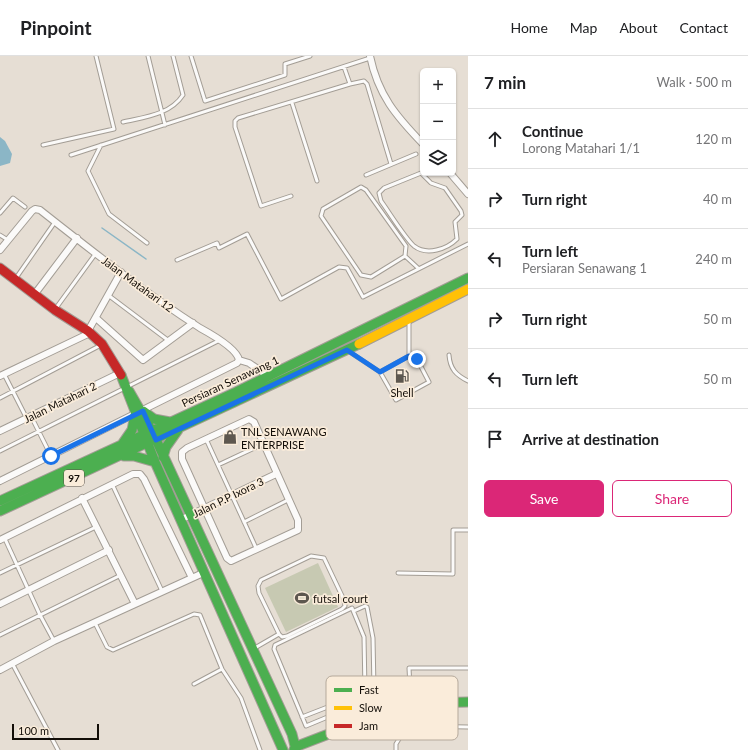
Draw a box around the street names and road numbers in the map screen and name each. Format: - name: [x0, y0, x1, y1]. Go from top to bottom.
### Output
- street label: Jalan Matahari 12: [100, 254, 176, 314]
- street label: Persiaran Senawang 1: [179, 353, 281, 409]
- street label: Jalan Matahari 2: [22, 379, 98, 425]
- road number: 97: [64, 470, 84, 486]
- street label: Jalan P.P Ixora 3: [190, 474, 266, 520]

